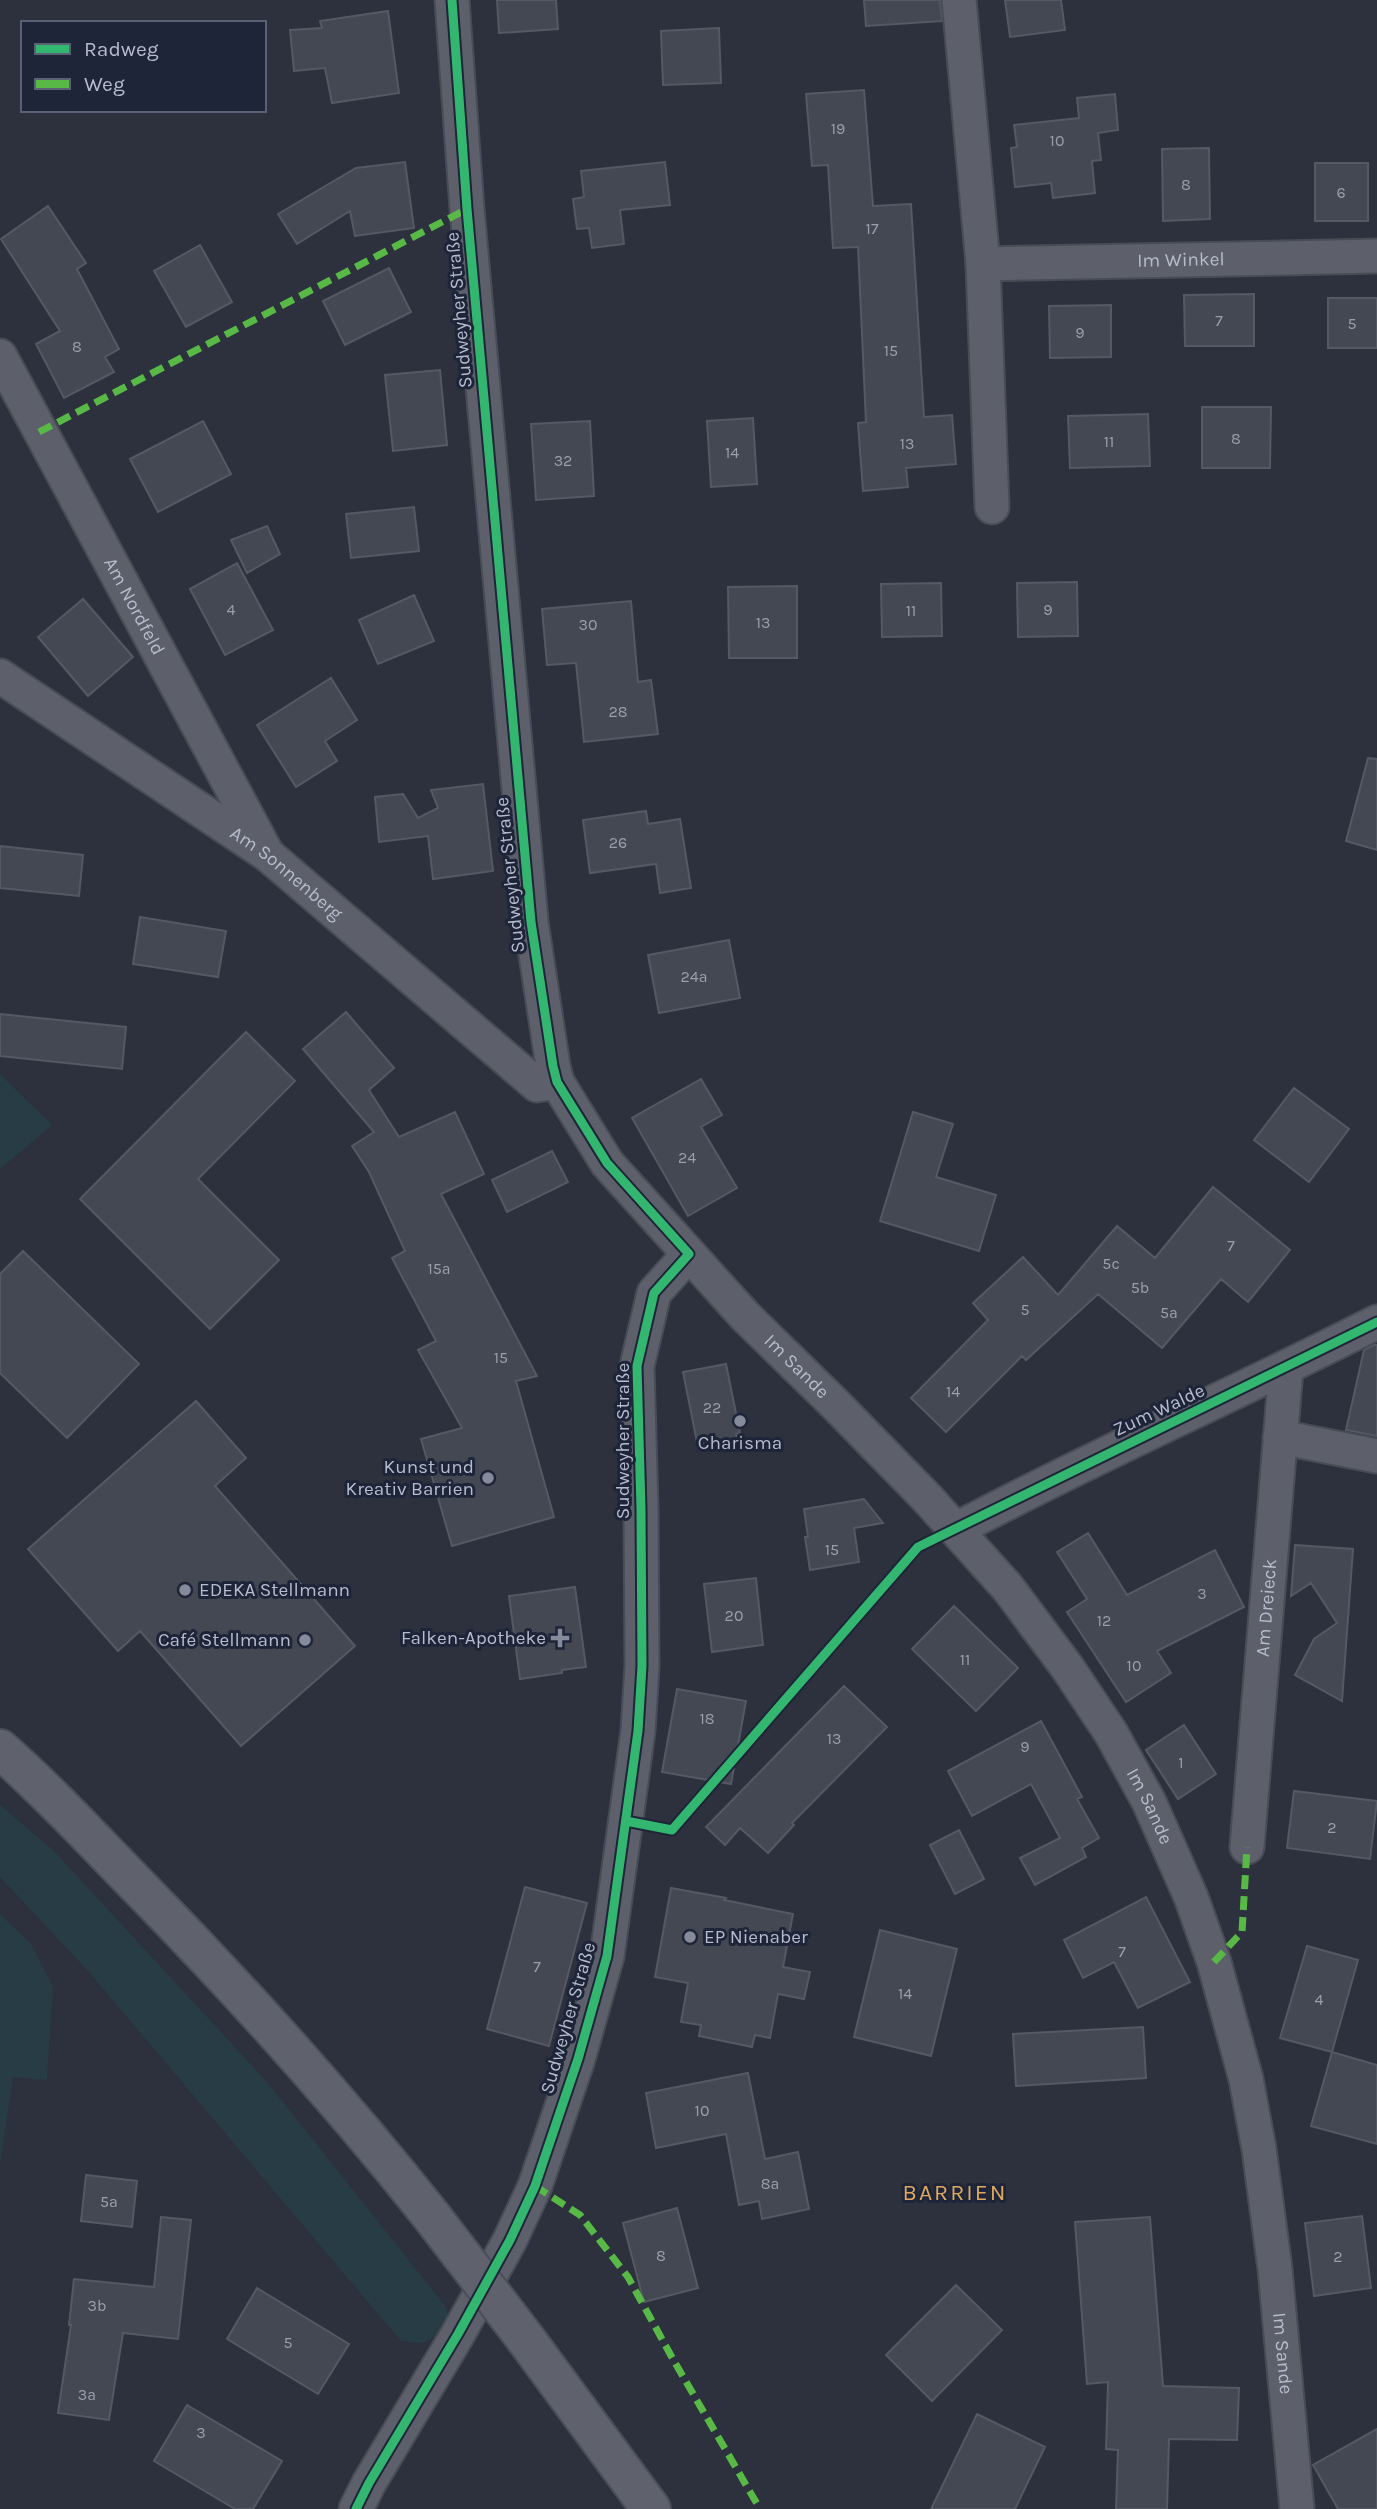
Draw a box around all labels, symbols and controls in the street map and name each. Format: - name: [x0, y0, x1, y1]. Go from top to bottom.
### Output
- legend: [21, 21, 266, 112]
- text: Radweg: [84, 37, 159, 61]
- text: Weg: [84, 72, 125, 96]
- house number: 19: [831, 119, 845, 138]
- house number: 10: [1050, 131, 1064, 150]
- house number: 8: [1181, 175, 1191, 194]
- house number: 6: [1336, 183, 1346, 202]
- house number: 17: [866, 219, 879, 238]
- street label: Sudweyher Straße: [441, 231, 477, 389]
- street label: Im Winkel: [1137, 248, 1225, 272]
- house number: 7: [1215, 311, 1223, 330]
- house number: 5: [1347, 314, 1357, 333]
- house number: 9: [1075, 323, 1085, 342]
- house number: 8: [72, 337, 82, 356]
- house number: 15: [884, 341, 898, 360]
- house number: 8: [1231, 429, 1241, 448]
- house number: 11: [1104, 432, 1114, 451]
- house number: 13: [900, 434, 914, 453]
- house number: 14: [725, 443, 739, 462]
- house number: 32: [554, 451, 572, 470]
- street label: Am Nordfeld: [99, 554, 169, 659]
- house number: 4: [227, 600, 236, 619]
- house number: 9: [1043, 600, 1053, 619]
- house number: 11: [906, 601, 916, 620]
- house number: 13: [756, 613, 770, 632]
- house number: 30: [579, 615, 597, 634]
- house number: 28: [608, 702, 628, 721]
- street label: Sudweyher Straße: [491, 796, 529, 954]
- street label: Am Sonnenberg: [226, 822, 347, 925]
- house number: 26: [609, 833, 627, 852]
- house number: 24a: [680, 967, 708, 986]
- house number: 24: [678, 1148, 696, 1167]
- house number: 7: [1227, 1236, 1235, 1255]
- house number: 5c: [1102, 1254, 1120, 1273]
- house number: 15a: [427, 1259, 451, 1278]
- house number: 5b: [1131, 1278, 1149, 1297]
- house number: 5: [1020, 1300, 1030, 1319]
- house number: 5a: [1160, 1303, 1178, 1322]
- street label: Im Sande: [760, 1330, 834, 1403]
- house number: 15: [494, 1348, 508, 1367]
- street label: Sudweyher Straße: [612, 1363, 634, 1519]
- street label: Zum Walde: [1110, 1379, 1208, 1441]
- house number: 14: [946, 1382, 960, 1401]
- house number: 22: [703, 1398, 721, 1417]
- marker: Charisma: [732, 1413, 748, 1429]
- place label: Charisma: [698, 1432, 782, 1454]
- place label: Kunst und Kreativ Barrien: [346, 1456, 474, 1500]
- marker: Kunst und Kreativ Barrien: [480, 1470, 496, 1486]
- house number: 15: [825, 1540, 839, 1559]
- street label: Am Dreieck: [1252, 1558, 1282, 1658]
- place label: EDEKA Stellmann: [199, 1579, 350, 1601]
- marker: EDEKA Stellmann: [177, 1582, 193, 1598]
- house number: 3: [1197, 1584, 1207, 1603]
- house number: 20: [725, 1606, 743, 1625]
- house number: 12: [1097, 1611, 1111, 1630]
- place label: Falken-Apotheke: [401, 1627, 546, 1649]
- place label: Café Stellmann: [158, 1629, 291, 1651]
- marker: Falken-Apotheke: [552, 1630, 568, 1646]
- marker: Café Stellmann: [297, 1632, 313, 1648]
- house number: 11: [960, 1650, 970, 1669]
- house number: 10: [1127, 1656, 1141, 1675]
- house number: 18: [699, 1709, 715, 1728]
- house number: 13: [827, 1729, 841, 1748]
- house number: 9: [1020, 1737, 1030, 1756]
- house number: 1: [1178, 1753, 1184, 1772]
- street label: Im Sande: [1122, 1764, 1177, 1848]
- house number: 2: [1327, 1818, 1337, 1837]
- place label: EP Nienaber: [704, 1926, 808, 1948]
- marker: EP Nienaber: [682, 1929, 698, 1945]
- street label: Sudweyher Straße: [536, 1940, 600, 2096]
- house number: 7: [1118, 1942, 1126, 1961]
- house number: 7: [533, 1957, 541, 1976]
- house number: 14: [898, 1984, 912, 2003]
- house number: 4: [1315, 1990, 1324, 2009]
- house number: 10: [695, 2101, 709, 2120]
- house number: 8a: [761, 2174, 779, 2193]
- district label: BARRIEN: [903, 2179, 1007, 2206]
- house number: 5a: [100, 2192, 118, 2211]
- house number: 8: [656, 2246, 666, 2265]
- house number: 2: [1333, 2247, 1343, 2266]
- house number: 3b: [88, 2296, 106, 2315]
- street label: Im Sande: [1268, 2311, 1297, 2395]
- house number: 5: [283, 2333, 293, 2352]
- house number: 3a: [78, 2385, 96, 2404]
- house number: 3: [196, 2423, 206, 2442]

